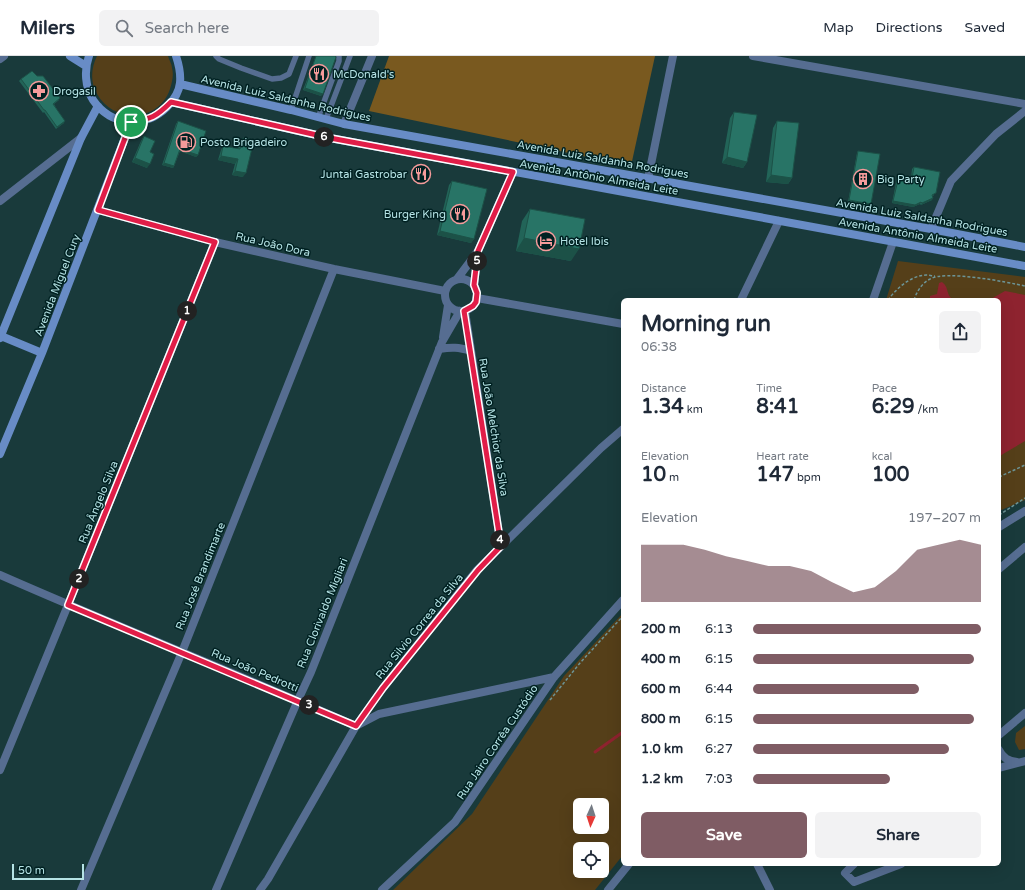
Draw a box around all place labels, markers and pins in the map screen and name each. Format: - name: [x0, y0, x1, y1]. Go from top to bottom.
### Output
- restaurant icon: McDonald's: [308, 63, 330, 85]
- place label: McDonald's: [333, 68, 394, 81]
- pharmacy icon: Drogasil: [28, 80, 50, 102]
- place label: Drogasil: [53, 85, 96, 98]
- pin: [114, 105, 148, 139]
- pin: 6: [314, 127, 334, 147]
- fuel station icon: Posto Brigadeiro: [175, 131, 197, 153]
- place label: Posto Brigadeiro: [200, 136, 287, 149]
- restaurant icon: Juntai Gastrobar: [410, 163, 432, 185]
- place label: Juntai Gastrobar: [321, 168, 408, 181]
- building icon: Big Party: [852, 168, 874, 190]
- place label: Big Party: [877, 173, 925, 186]
- restaurant icon: Burger King: [449, 203, 471, 225]
- place label: Burger King: [384, 208, 446, 221]
- hotel icon: Hotel Ibis: [535, 230, 557, 252]
- place label: Hotel Ibis: [560, 235, 609, 248]
- pin: 5: [467, 251, 487, 271]
- pin: 1: [177, 301, 197, 321]
- pin: 4: [490, 530, 510, 550]
- pin: 2: [69, 569, 89, 589]
- pin: 3: [299, 695, 319, 715]

